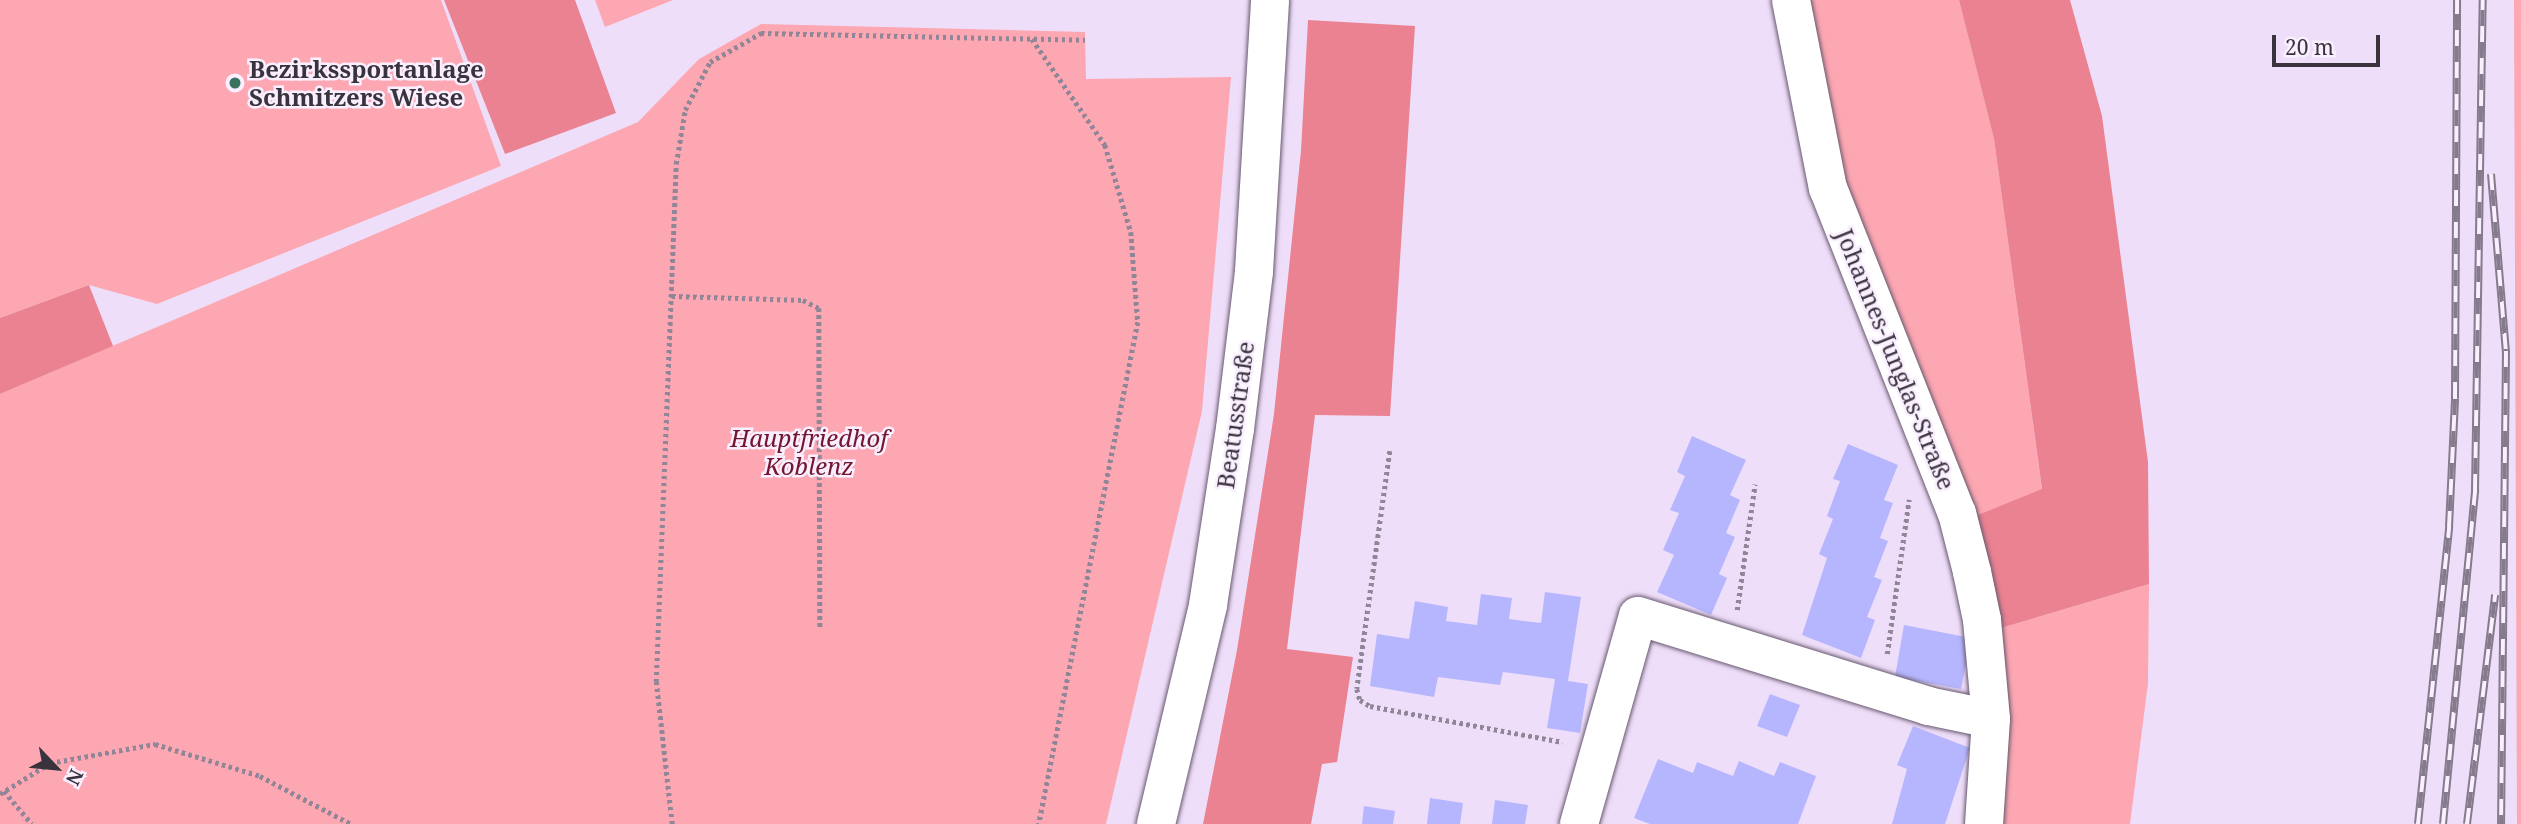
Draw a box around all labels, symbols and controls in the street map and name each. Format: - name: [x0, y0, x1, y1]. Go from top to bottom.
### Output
- scale bar: [2276, 21, 2384, 65]
- text: 20 m: [2285, 33, 2334, 61]
- place label: Bezirkssportanlage Schmitzers Wiese: [249, 55, 484, 111]
- marker: Bezirkssportanlage Schmitzers Wiese: [227, 75, 243, 91]
- street label: Johannes-Junglas-Straße: [1830, 224, 1962, 494]
- street label: Beatusstraße: [1210, 339, 1260, 491]
- park label: Hauptfriedhof Koblenz: [730, 424, 888, 480]
- north arrow: [21, 733, 91, 803]
- text: N: [60, 765, 90, 790]

